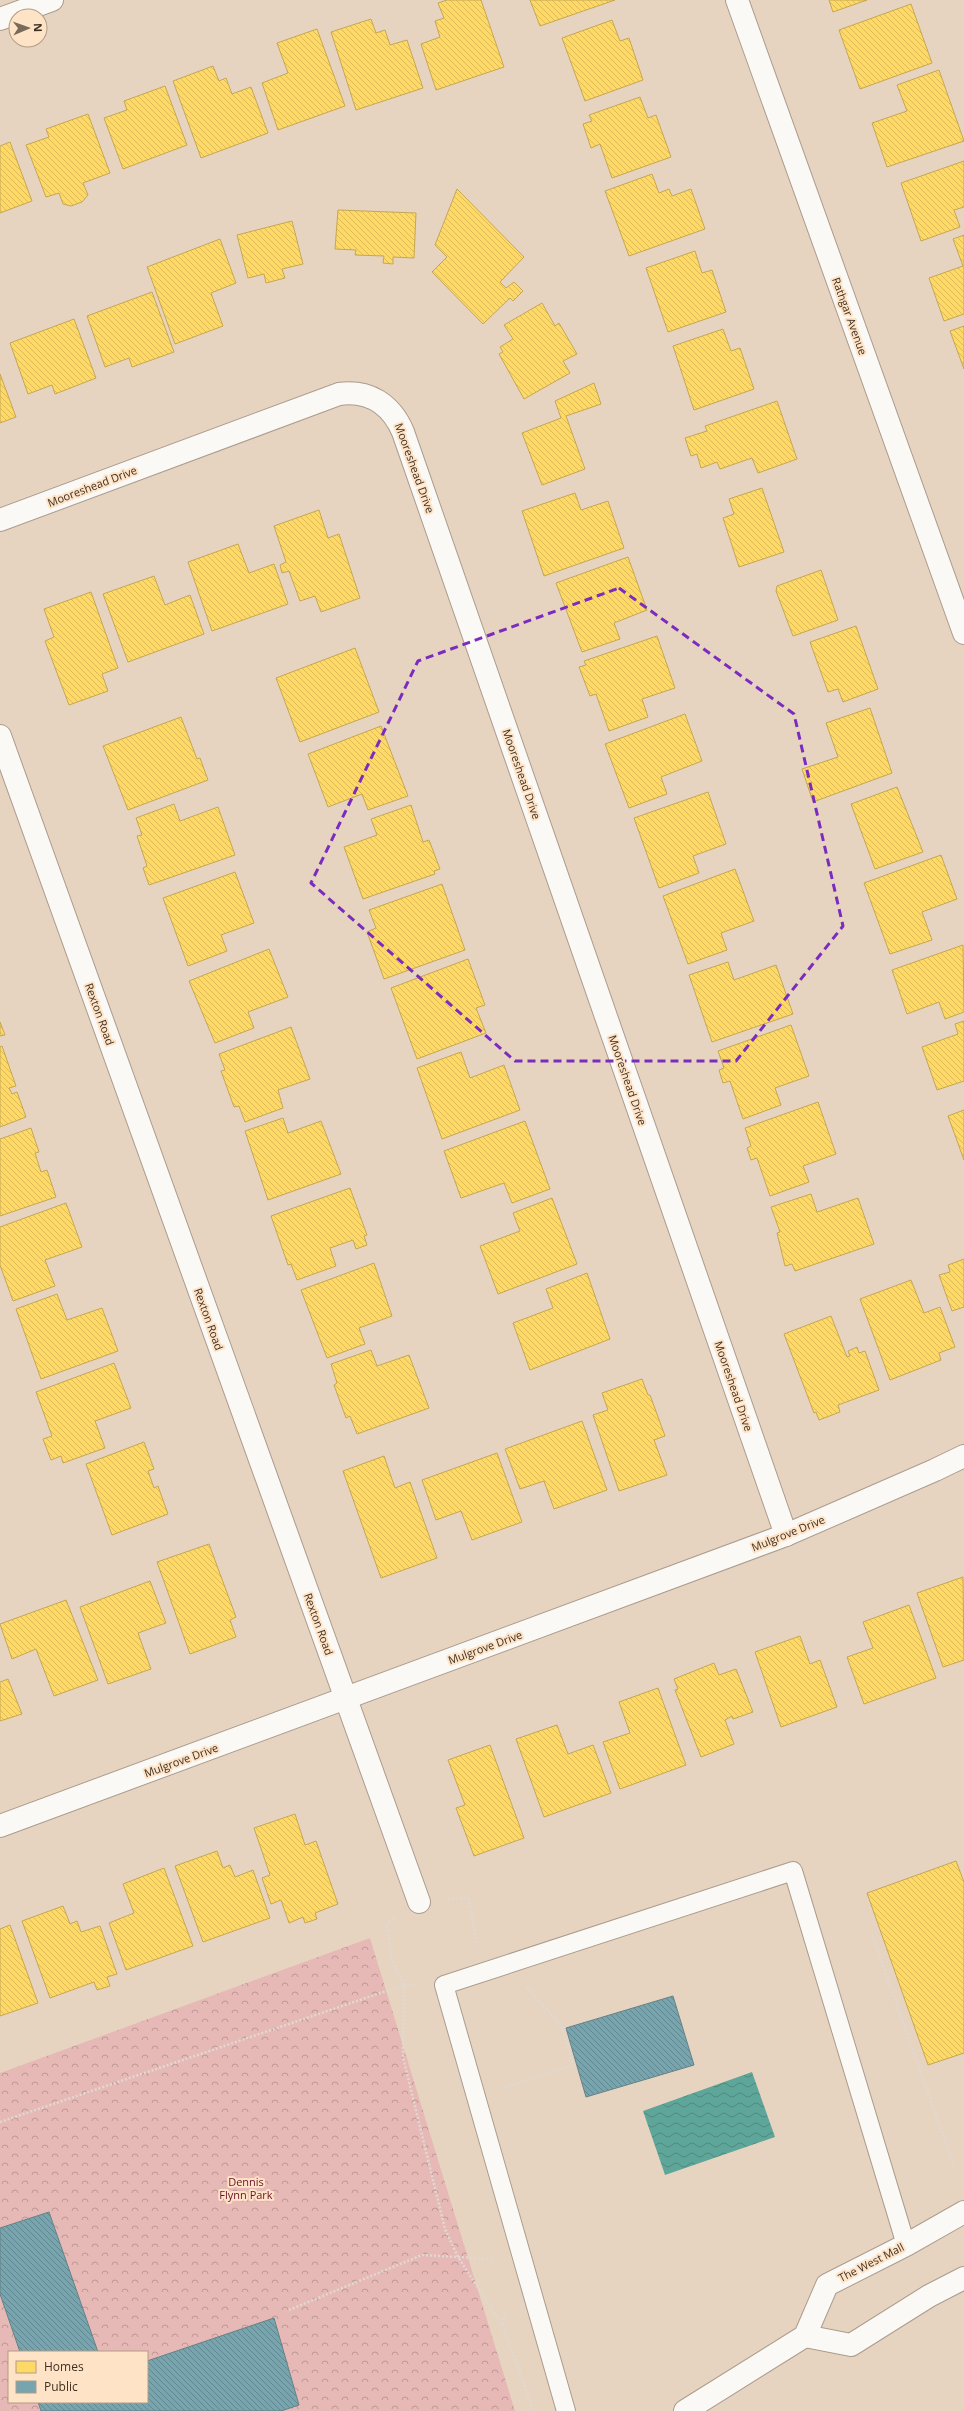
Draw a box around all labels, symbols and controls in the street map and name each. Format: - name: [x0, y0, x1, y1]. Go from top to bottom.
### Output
- north arrow: [8, 8, 48, 48]
- text: N: [31, 23, 46, 32]
- street label: Rathgar Avenue: [829, 275, 871, 357]
- street label: Mooreshead Drive: [392, 421, 438, 515]
- street label: Mooreshead Drive: [45, 462, 139, 510]
- street label: Mooreshead Drive: [500, 727, 544, 821]
- street label: Rexton Road: [82, 981, 118, 1047]
- street label: Mooreshead Drive: [606, 1033, 650, 1127]
- street label: Rexton Road: [191, 1286, 227, 1352]
- street label: Mooreshead Drive: [712, 1339, 756, 1433]
- street label: Mulgrove Drive: [749, 1511, 827, 1555]
- street label: Rexton Road: [301, 1591, 337, 1657]
- street label: Mulgrove Drive: [446, 1627, 524, 1667]
- street label: Mulgrove Drive: [142, 1740, 220, 1780]
- park label: Dennis Flynn Park: [219, 2174, 273, 2202]
- street label: The West Mall: [836, 2239, 906, 2285]
- legend: [8, 2351, 148, 2403]
- text: Homes: [44, 2358, 84, 2375]
- text: Public: [44, 2378, 78, 2395]

